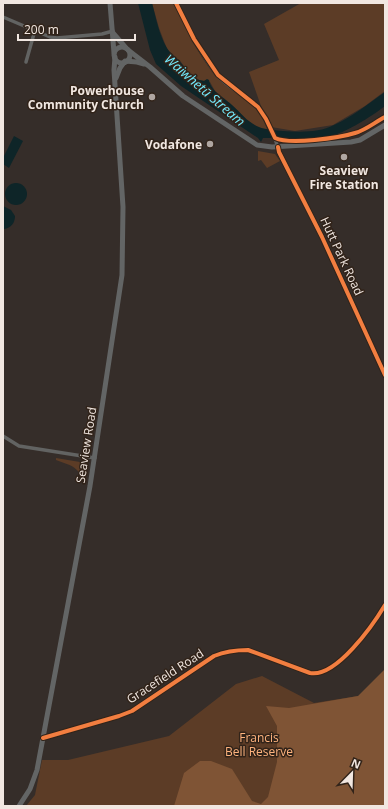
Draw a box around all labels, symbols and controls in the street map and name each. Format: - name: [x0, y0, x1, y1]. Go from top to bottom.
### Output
- scale bar: [18, 16, 135, 42]
- text: 200 m: [24, 21, 59, 38]
- water label: Waiwhetū Stream: [161, 50, 249, 130]
- place label: Powerhouse Community Church: [28, 82, 144, 113]
- marker: Powerhouse Community Church: [147, 92, 157, 102]
- place label: Vodafone: [145, 136, 202, 153]
- marker: Vodafone: [205, 139, 215, 149]
- marker: Seaview Fire Station: [339, 152, 349, 162]
- place label: Seaview Fire Station: [309, 162, 379, 193]
- street label: Hutt Park Road: [316, 214, 368, 298]
- street label: Seaview Road: [72, 406, 100, 484]
- street label: Gracefield Road: [123, 645, 207, 707]
- park label: Francis Bell Reserve: [225, 729, 293, 760]
- north arrow: [332, 753, 372, 793]
- text: N: [349, 755, 363, 772]

